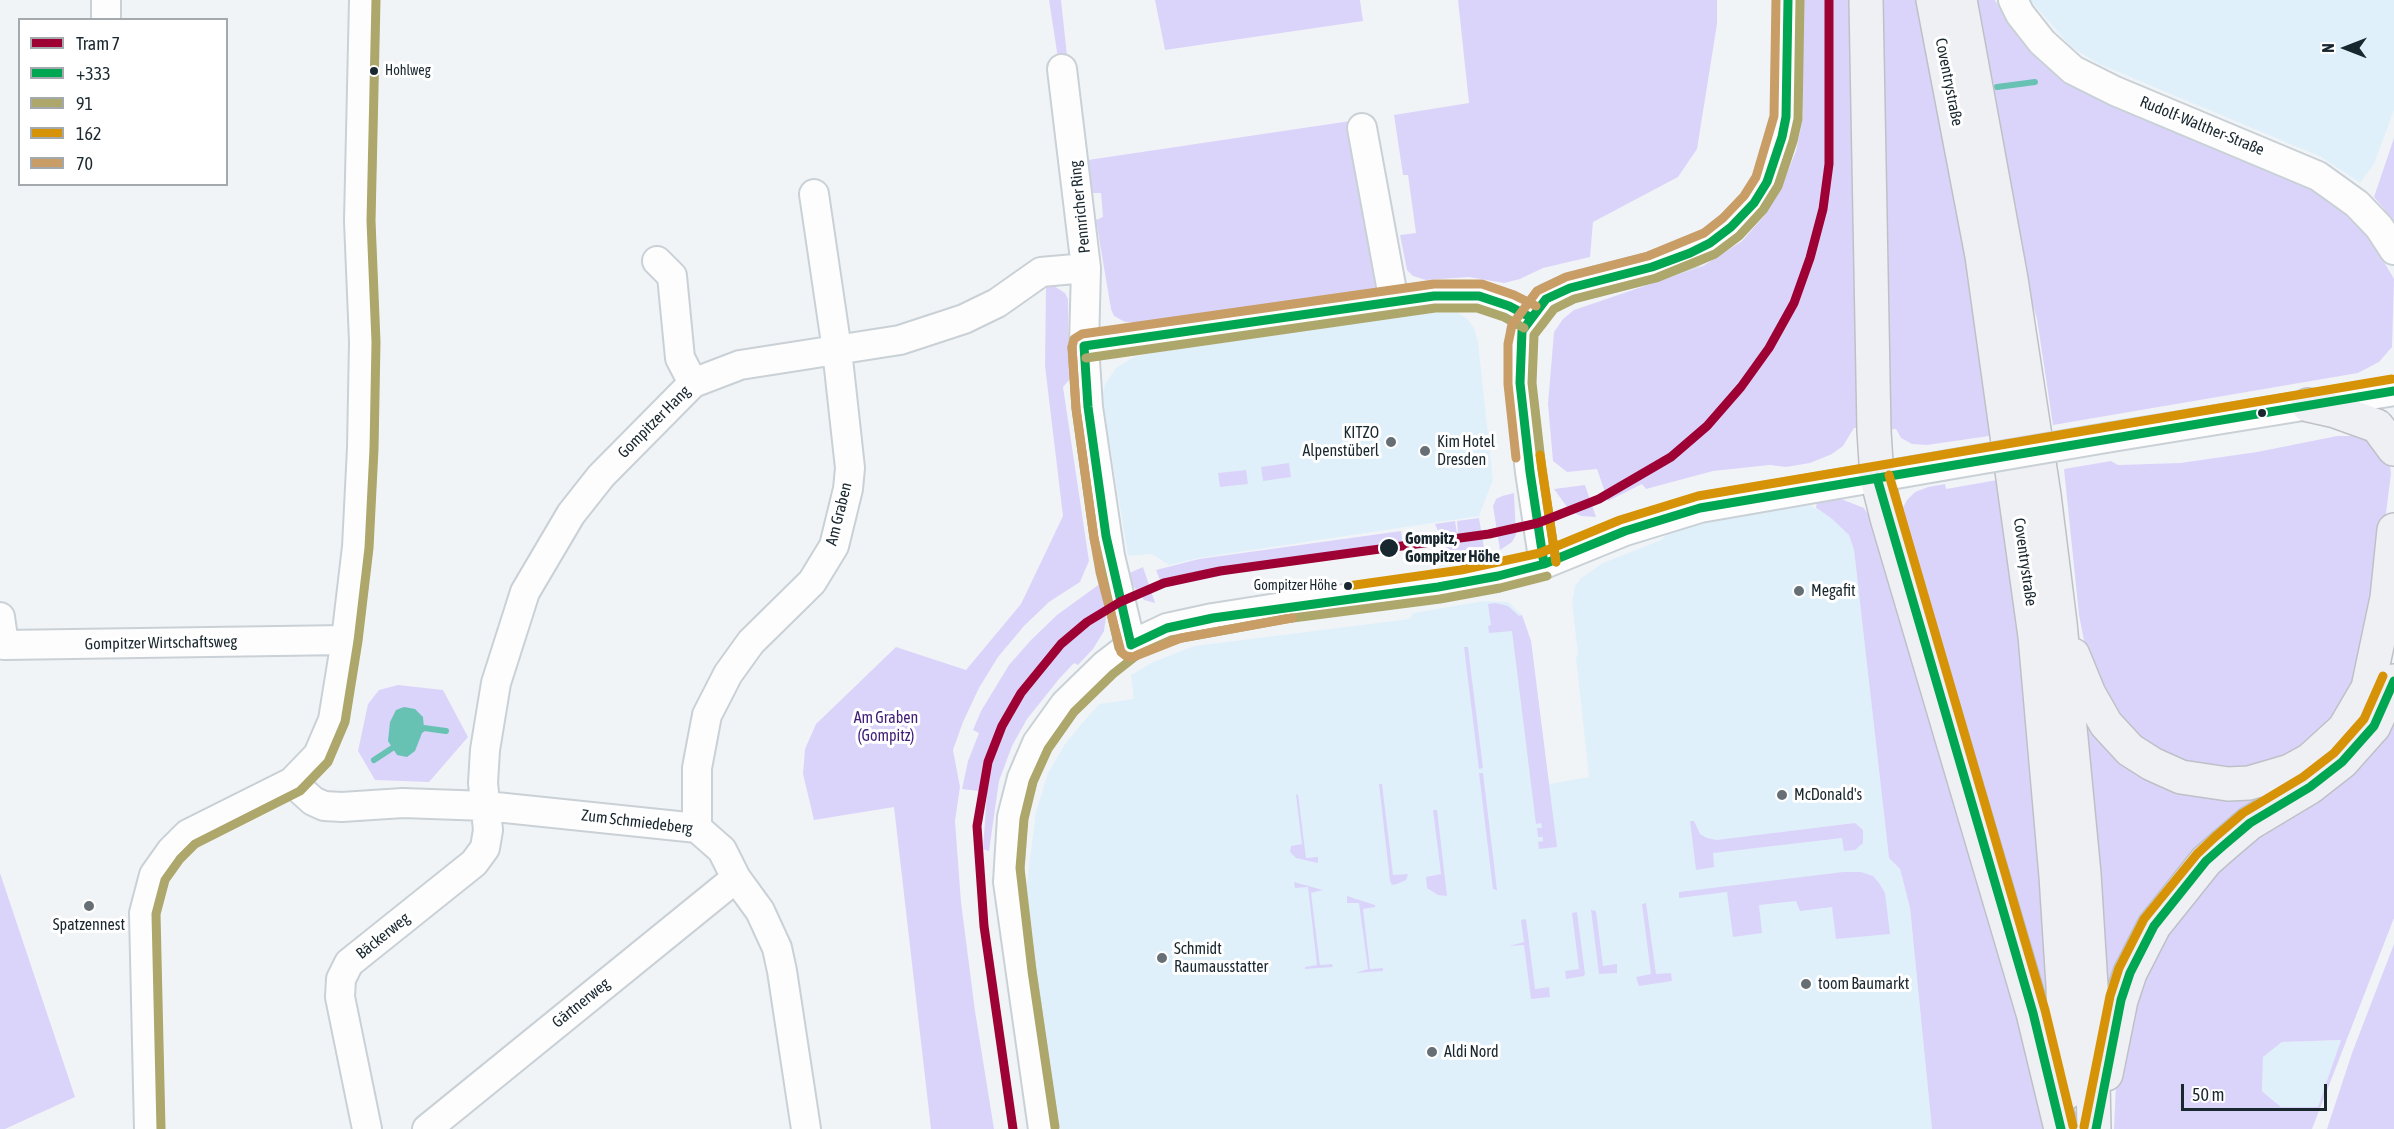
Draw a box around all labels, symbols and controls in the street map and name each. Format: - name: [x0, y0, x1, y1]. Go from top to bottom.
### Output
- legend: [18, 18, 228, 186]
- north arrow: [2316, 18, 2376, 78]
- text: Tram 7: [76, 33, 120, 54]
- street label: Coventrystraße: [1931, 37, 1967, 127]
- text: N: [2319, 43, 2337, 53]
- text: +333: [76, 63, 111, 84]
- place label: Hohlweg: [385, 63, 431, 79]
- marker: Hohlweg: [368, 65, 380, 77]
- street label: Rudolf-Walther-Straße: [2137, 92, 2267, 160]
- text: 91: [76, 93, 93, 114]
- text: 162: [76, 123, 101, 144]
- text: 70: [76, 153, 93, 174]
- street label: Pennricher Ring: [1066, 160, 1094, 254]
- street label: Gompitzer Hang: [614, 382, 694, 462]
- unlabelled marker: [2256, 407, 2268, 419]
- place label: KITZO Alpenstüberl: [1303, 423, 1379, 461]
- place label: Kim Hotel Dresden: [1437, 432, 1495, 470]
- marker: KITZO Alpenstüberl: [1384, 435, 1398, 449]
- marker: Kim Hotel Dresden: [1418, 444, 1432, 458]
- street label: Am Graben: [822, 480, 856, 548]
- street label: Coventrystraße: [2009, 517, 2041, 607]
- place label: Gompitz, Gompitzer Höhe: [1405, 529, 1500, 567]
- marker: Gompitz, Gompitzer Höhe: [1378, 537, 1400, 559]
- place label: Gompitzer Höhe: [1254, 578, 1337, 594]
- marker: Gompitzer Höhe: [1342, 580, 1354, 592]
- place label: Megafit: [1811, 581, 1856, 601]
- marker: Megafit: [1792, 584, 1806, 598]
- street label: Gompitzer Wirtschaftsweg: [85, 632, 237, 654]
- park label: Am Graben (Gompitz): [854, 708, 918, 746]
- place label: McDonald's: [1794, 785, 1862, 805]
- marker: McDonald's: [1775, 788, 1789, 802]
- street label: Zum Schmiedeberg: [580, 806, 694, 838]
- marker: Spatzennest: [82, 899, 96, 913]
- street label: Bäckerweg: [352, 909, 414, 963]
- place label: Spatzennest: [53, 915, 125, 935]
- place label: Schmidt Raumausstatter: [1174, 939, 1268, 977]
- marker: Schmidt Raumausstatter: [1155, 951, 1169, 965]
- street label: Gärtnerweg: [548, 974, 614, 1032]
- place label: toom Baumarkt: [1818, 974, 1909, 994]
- marker: toom Baumarkt: [1799, 977, 1813, 991]
- place label: Aldi Nord: [1444, 1042, 1499, 1062]
- marker: Aldi Nord: [1425, 1045, 1439, 1059]
- scale bar: [2184, 1072, 2330, 1110]
- text: 50 m: [2192, 1084, 2224, 1105]

